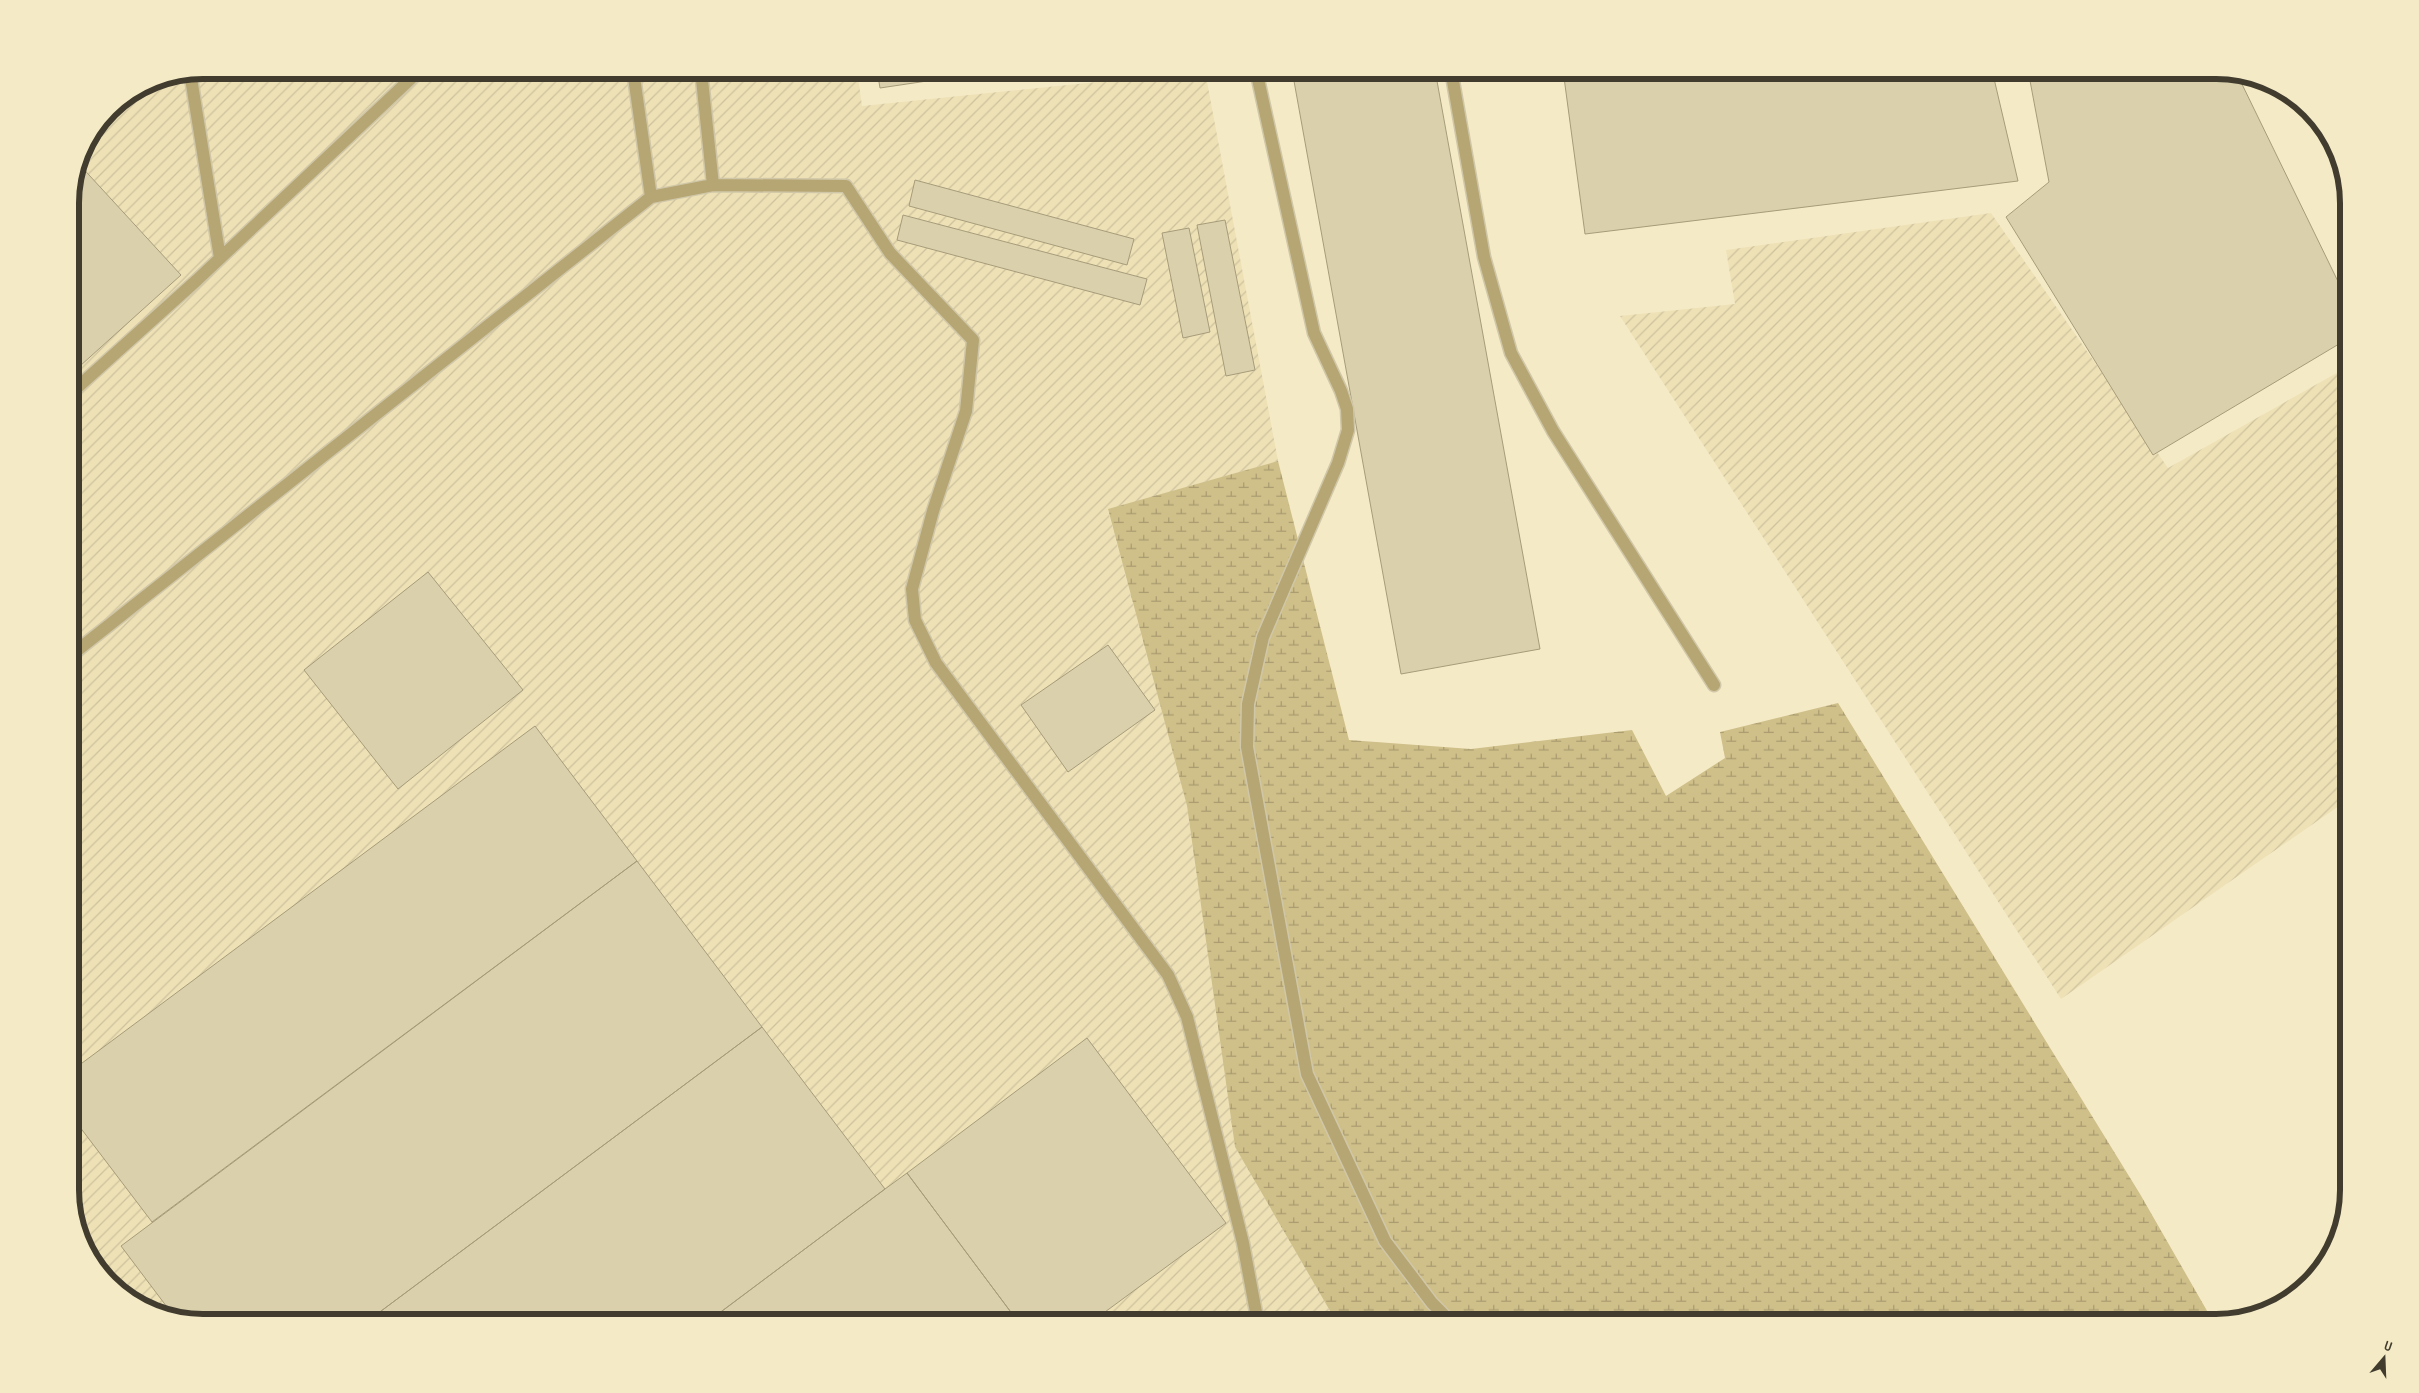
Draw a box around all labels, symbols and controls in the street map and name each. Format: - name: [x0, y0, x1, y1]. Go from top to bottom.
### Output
- north arrow: [2359, 1333, 2409, 1383]
- text: U: [2382, 1337, 2394, 1355]

